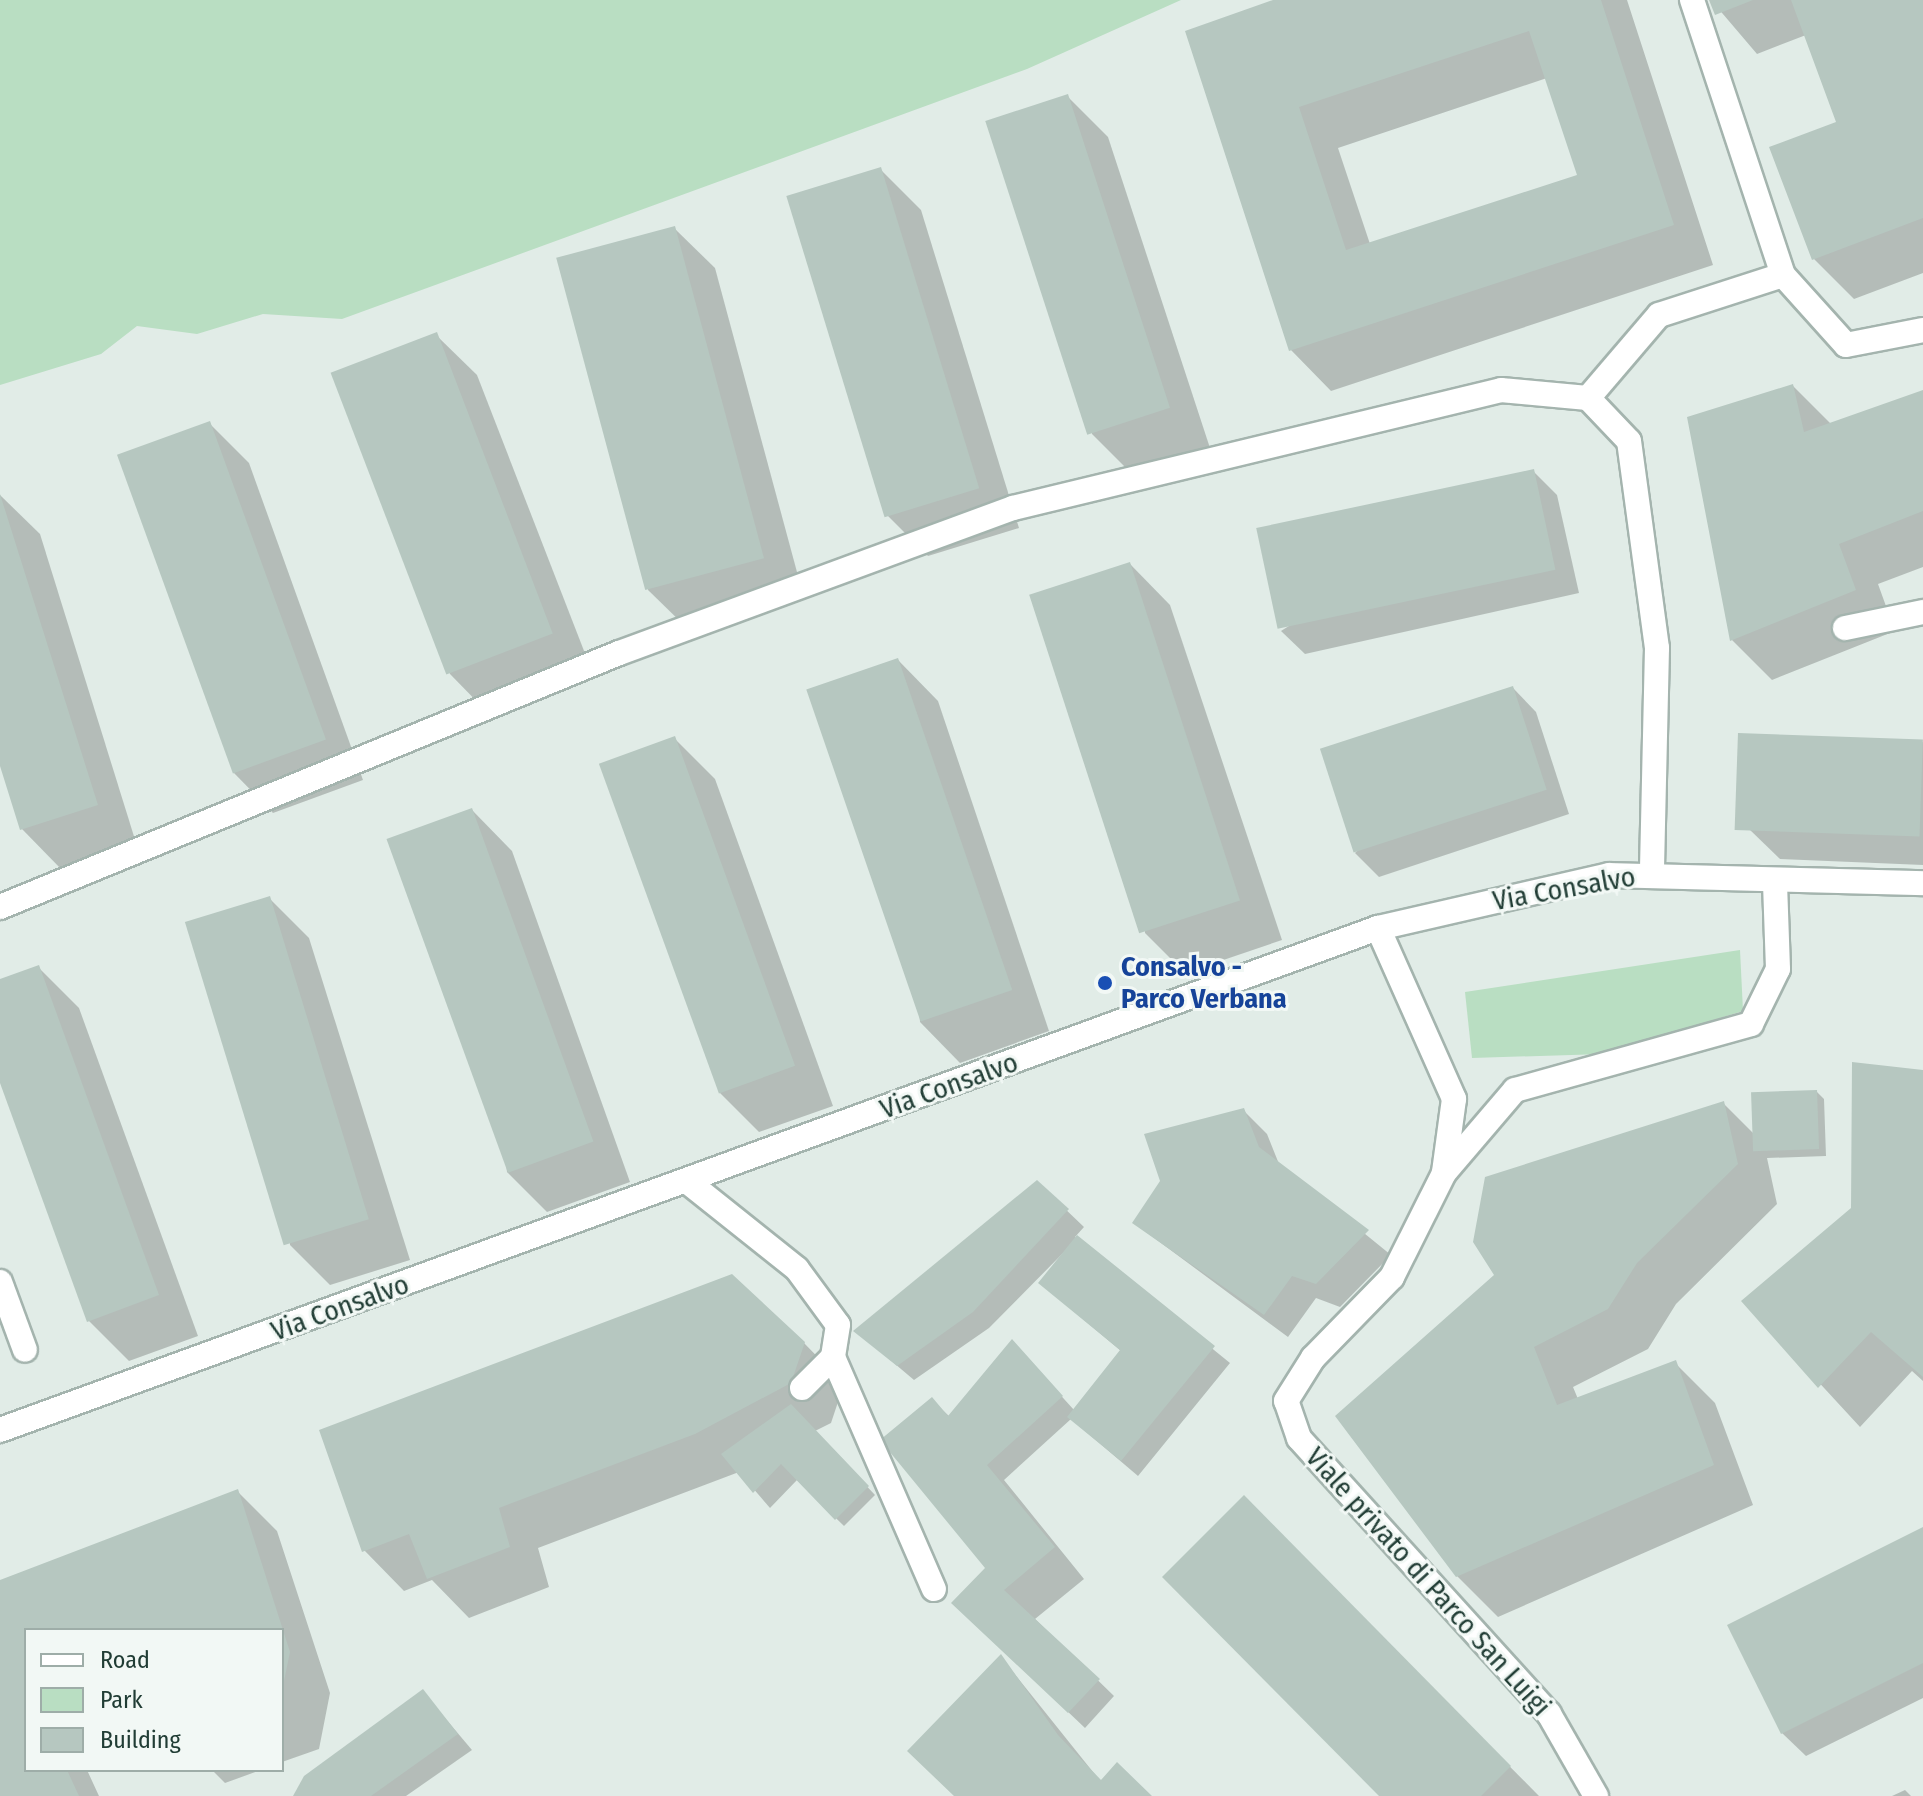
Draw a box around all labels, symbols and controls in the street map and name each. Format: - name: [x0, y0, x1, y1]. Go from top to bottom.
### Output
- street label: Via Consalvo: [1490, 860, 1638, 918]
- place label: Consalvo - Parco Verbana: [1121, 950, 1287, 1016]
- marker: Consalvo - Parco Verbana: [1096, 974, 1114, 992]
- street label: Via Consalvo: [876, 1046, 1022, 1126]
- street label: Via Consalvo: [267, 1268, 413, 1348]
- street label: Viale privato di Parco San Luigi: [1298, 1441, 1558, 1723]
- legend: [24, 1628, 284, 1772]
- text: Road: [100, 1646, 150, 1674]
- text: Park: [100, 1686, 143, 1714]
- text: Building: [100, 1726, 181, 1754]

